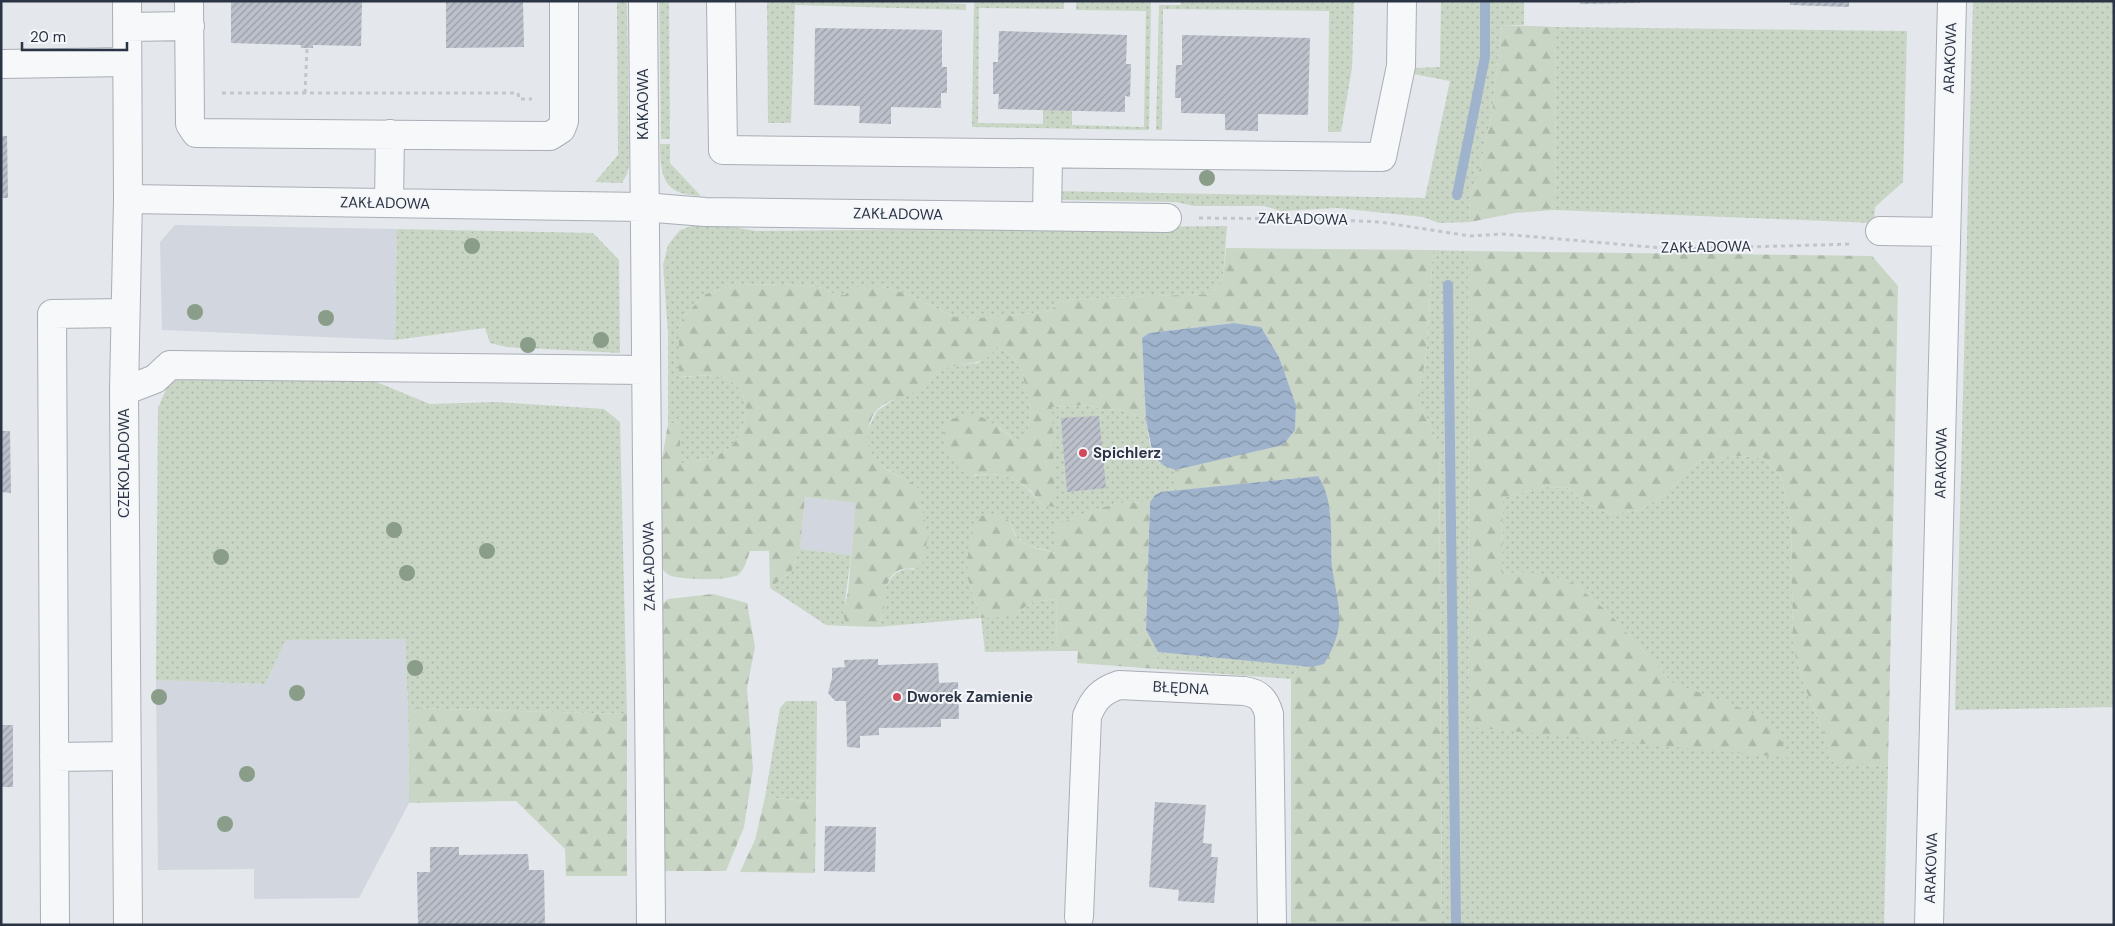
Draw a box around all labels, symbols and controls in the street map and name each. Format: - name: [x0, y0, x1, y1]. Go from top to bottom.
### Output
- scale bar: [22, 20, 128, 52]
- street label: ARAKOWA: [1939, 22, 1961, 94]
- text: 20 m: [30, 27, 66, 47]
- street label: KAKAOWA: [633, 68, 653, 140]
- street label: ZAKŁADOWA: [340, 192, 430, 214]
- street label: ZAKŁADOWA: [853, 203, 943, 225]
- street label: ZAKŁADOWA: [1258, 208, 1348, 230]
- street label: ZAKŁADOWA: [1661, 236, 1751, 258]
- street label: CZEKOLADOWA: [114, 408, 134, 518]
- street label: ARAKOWA: [1930, 427, 1952, 499]
- place label: Spichlerz: [1093, 443, 1161, 463]
- marker: Spichlerz: [1077, 447, 1089, 459]
- street label: ZAKŁADOWA: [638, 521, 660, 611]
- street label: BŁĘDNA: [1152, 677, 1210, 699]
- place label: Dworek Zamienie: [907, 687, 1033, 707]
- marker: Dworek Zamienie: [891, 691, 903, 703]
- street label: ARAKOWA: [1920, 832, 1942, 904]

